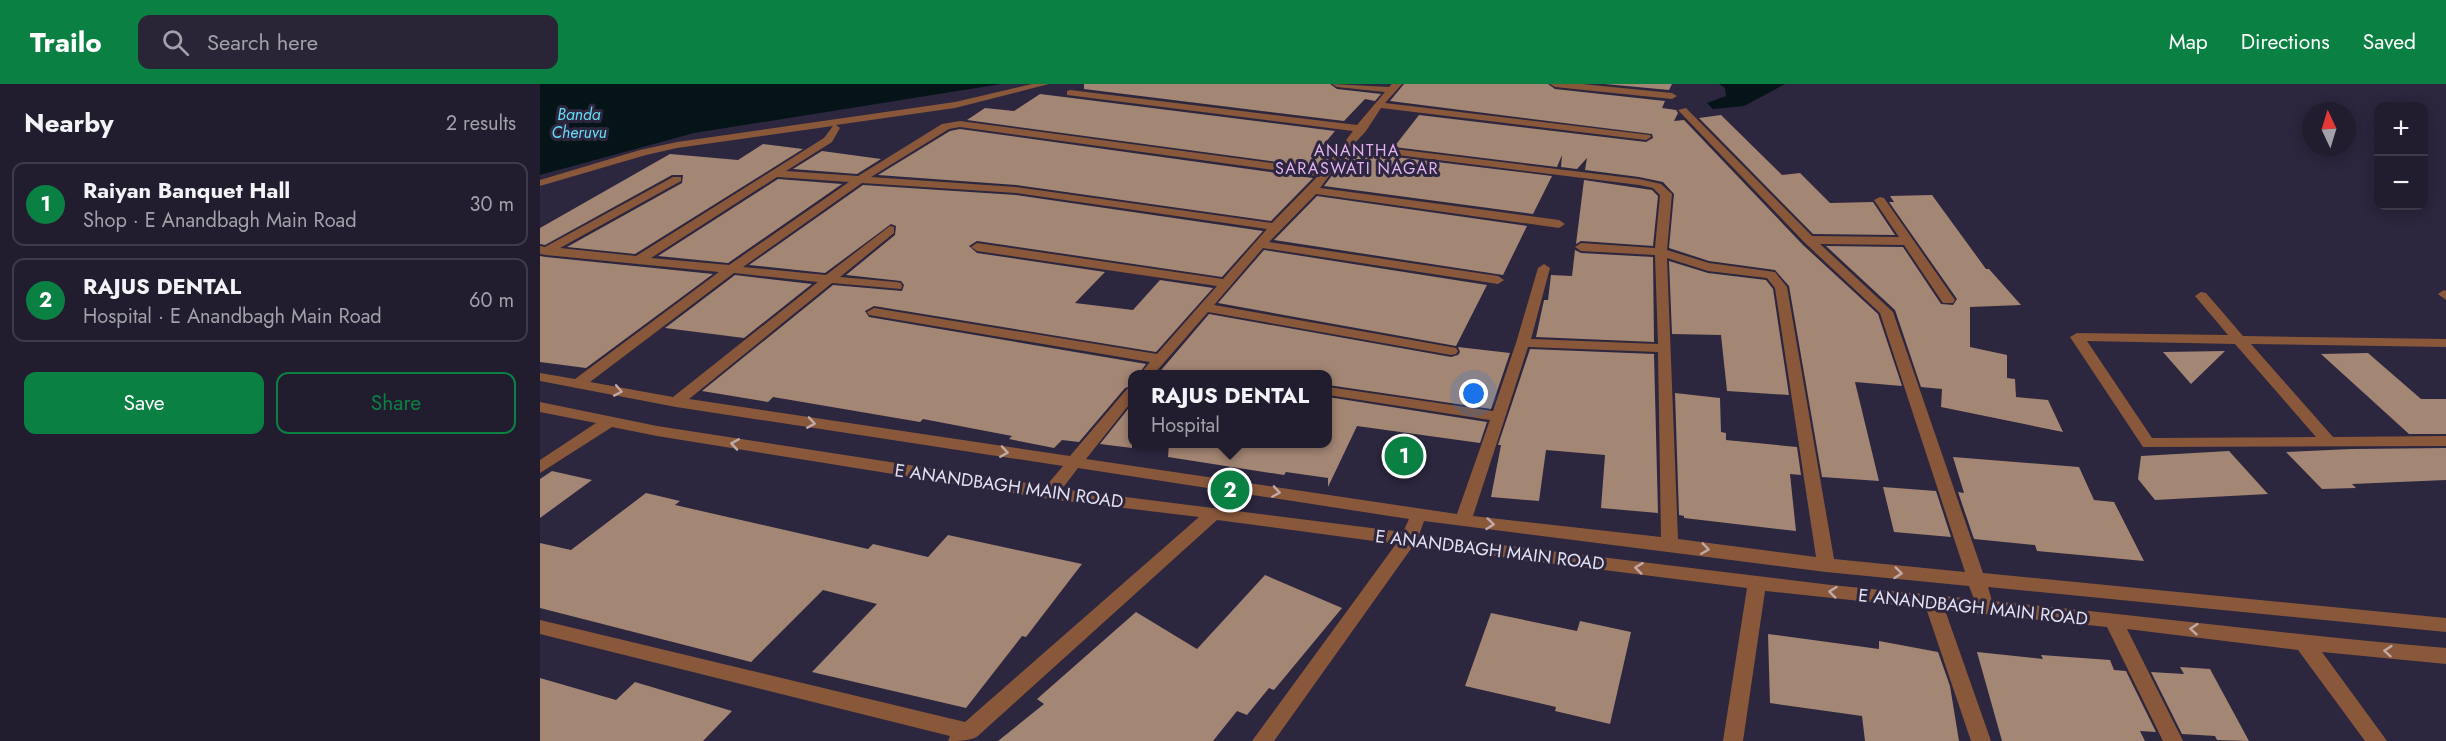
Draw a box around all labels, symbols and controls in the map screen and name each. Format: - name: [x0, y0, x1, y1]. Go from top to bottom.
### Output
- search box: [138, 15, 558, 69]
- text: Trailo: [30, 22, 102, 63]
- icon: search: [159, 26, 192, 59]
- text: Search here: [207, 26, 318, 58]
- text: Map: [2169, 27, 2208, 57]
- text: Directions: [2241, 27, 2330, 57]
- text: Saved: [2363, 27, 2416, 57]
- north arrow: [2302, 102, 2356, 156]
- map controls: [2374, 102, 2428, 210]
- button: +: [2374, 102, 2428, 156]
- water label: Banda Cheruvu: [551, 103, 607, 144]
- text: Nearby: [24, 104, 113, 142]
- text: 2 results: [446, 109, 516, 138]
- district label: ANANTHA SARASWATI NAGAR: [1275, 139, 1439, 180]
- button: −: [2374, 156, 2428, 210]
- text: Raiyan Banquet Hall: [83, 174, 290, 206]
- text: 1: [40, 190, 51, 219]
- text: 30 m: [469, 190, 514, 219]
- text: Shop · E Anandbagh Main Road: [83, 206, 357, 235]
- text: RAJUS DENTAL: [83, 270, 241, 302]
- text: 2: [39, 286, 52, 315]
- text: 60 m: [469, 286, 514, 315]
- text: Hospital · E Anandbagh Main Road: [83, 302, 382, 331]
- popup: [1128, 370, 1332, 448]
- button: Save: [24, 372, 264, 434]
- button: Share: [276, 372, 516, 434]
- text: RAJUS DENTAL: [1151, 379, 1309, 411]
- your location: [1459, 379, 1488, 408]
- one-way arrow: [613, 384, 623, 397]
- text: Hospital: [1151, 411, 1220, 440]
- one-way arrow: [806, 416, 815, 428]
- pin: 1: [1384, 434, 1424, 478]
- one-way arrow: [730, 438, 739, 450]
- one-way arrow: [999, 445, 1008, 457]
- street label: E ANANDBAGH MAIN ROAD: [893, 457, 1125, 515]
- pin: 2: [1210, 468, 1250, 512]
- one-way arrow: [1271, 485, 1281, 498]
- one-way arrow: [1486, 517, 1495, 529]
- street label: E ANANDBAGH MAIN ROAD: [1374, 523, 1606, 577]
- one-way arrow: [1700, 542, 1709, 554]
- one-way arrow: [1635, 563, 1644, 575]
- one-way arrow: [1894, 566, 1903, 579]
- street label: E ANANDBAGH MAIN ROAD: [1857, 582, 2089, 632]
- one-way arrow: [1828, 586, 1838, 599]
- one-way arrow: [2190, 622, 2199, 635]
- one-way arrow: [2383, 645, 2392, 658]

